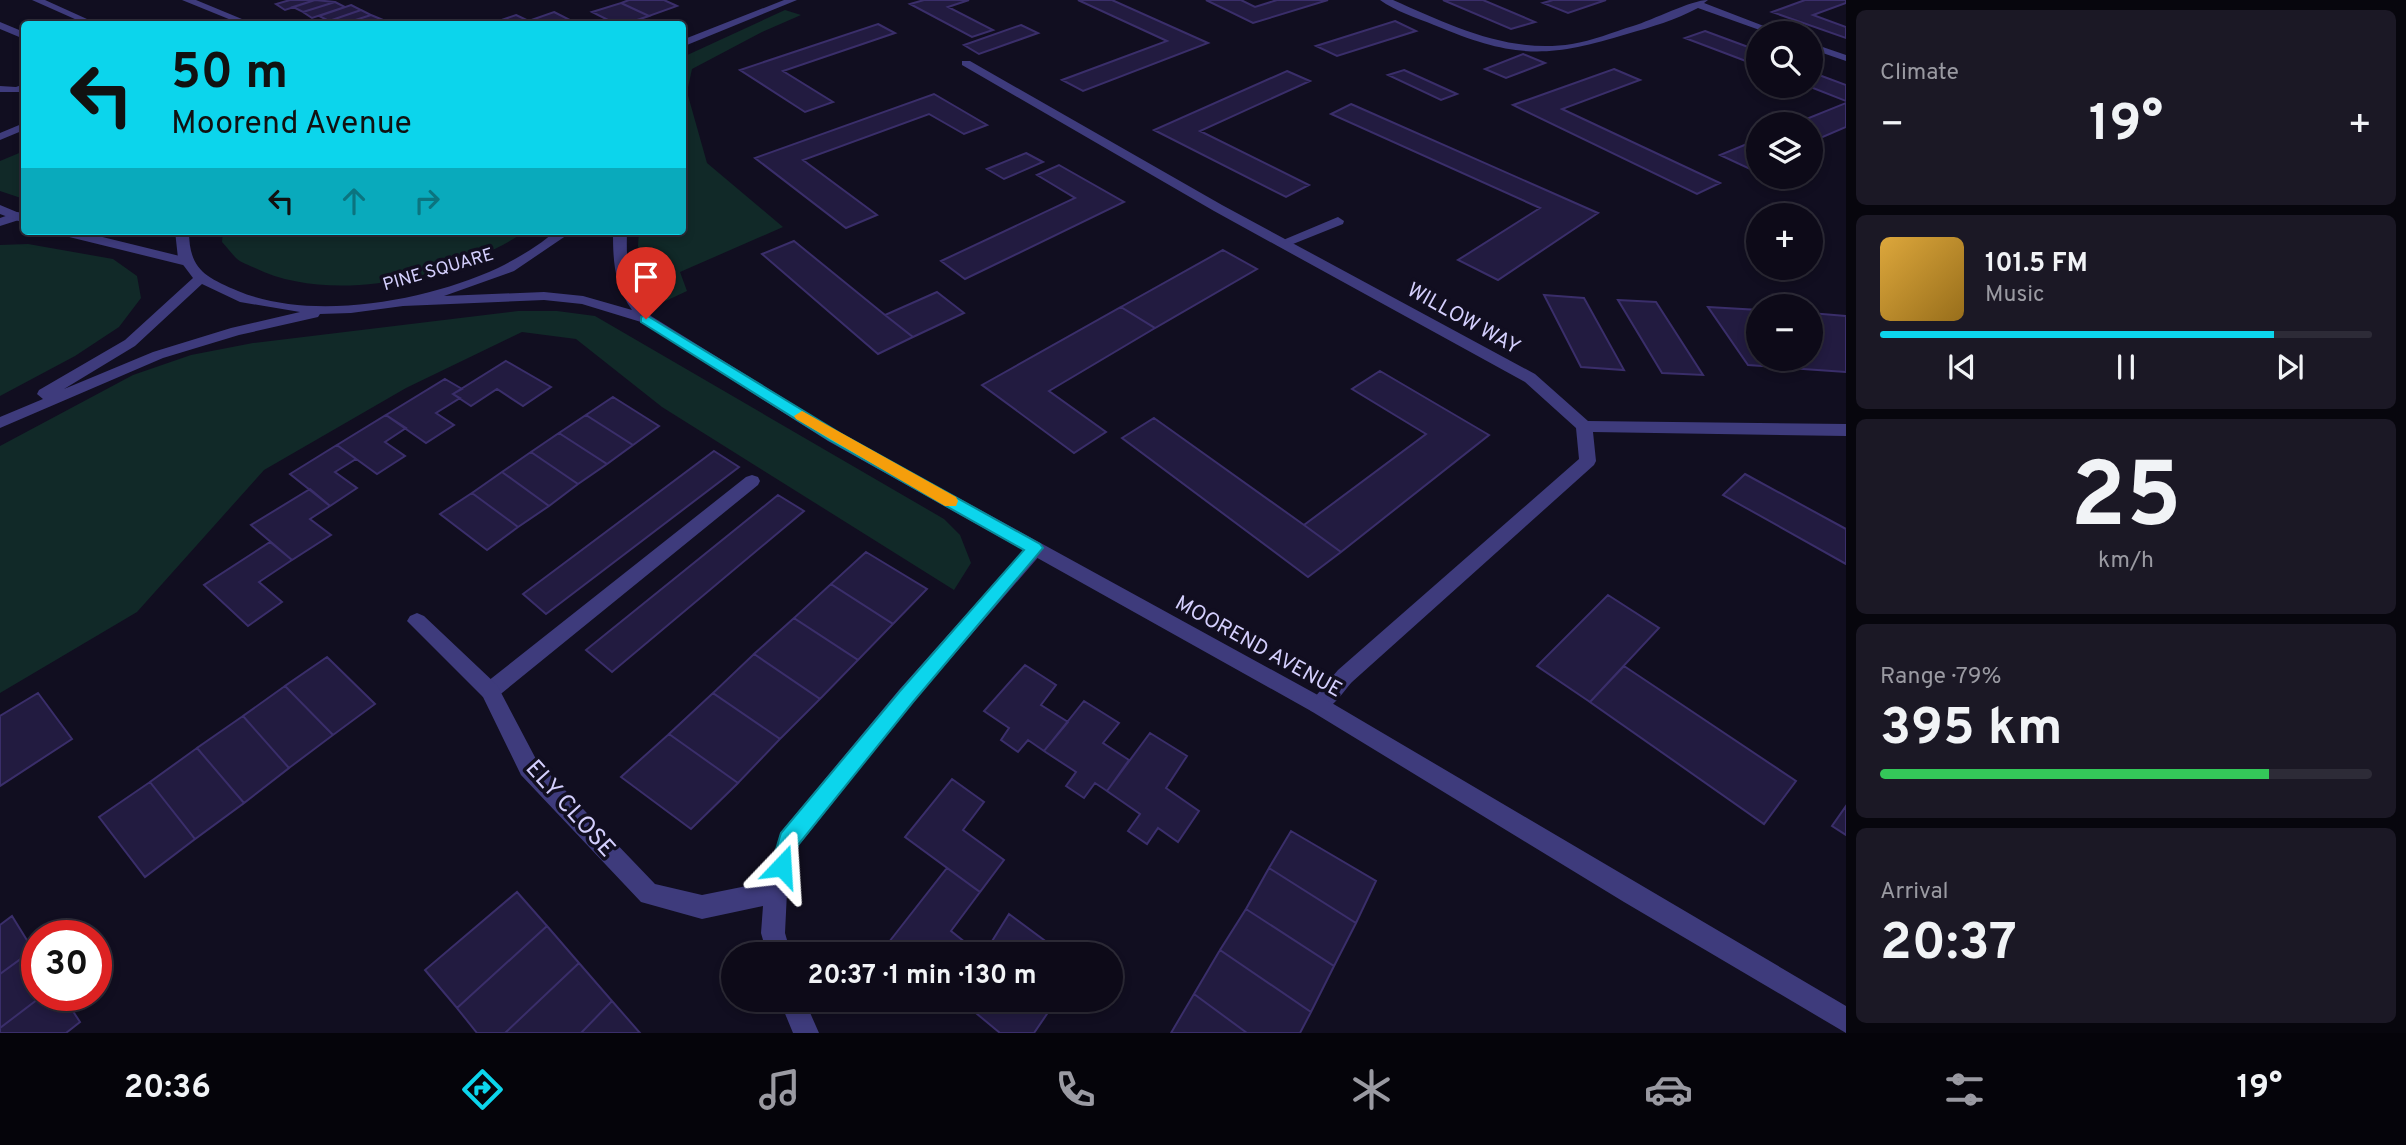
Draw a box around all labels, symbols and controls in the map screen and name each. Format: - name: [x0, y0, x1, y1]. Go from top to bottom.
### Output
- map controls: [1746, 21, 1823, 371]
- button: search: [1746, 21, 1823, 98]
- text: 50 m: [171, 44, 288, 106]
- icon: left: [56, 49, 147, 140]
- text: Climate: [1880, 59, 1959, 88]
- text: 19°: [2089, 93, 2163, 159]
- text: −: [1880, 102, 1905, 151]
- text: +: [2347, 102, 2372, 151]
- text: Moorend Avenue: [171, 105, 412, 145]
- button: layers: [1746, 112, 1823, 189]
- icon: left: [262, 182, 300, 220]
- icon: ahead: [335, 182, 373, 220]
- icon: right: [408, 182, 446, 220]
- button: +: [1746, 203, 1823, 280]
- street label: PINE SQUARE: [380, 244, 497, 297]
- pin: [616, 247, 676, 319]
- text: 101.5 FM: [1985, 248, 2088, 281]
- icon: arrive: [627, 258, 665, 296]
- street label: WILLOW WAY: [1402, 277, 1525, 362]
- text: Music: [1985, 281, 2045, 310]
- button: −: [1746, 294, 1823, 371]
- icon: previous: [1943, 348, 1981, 386]
- icon: pause: [2107, 348, 2145, 386]
- icon: next: [2271, 348, 2309, 386]
- text: 25: [2070, 444, 2182, 559]
- text: km/h: [2098, 547, 2154, 576]
- street label: MOOREND AVENUE: [1170, 590, 1347, 704]
- text: Range · 79%: [1880, 663, 2002, 692]
- text: 395 km: [1880, 697, 2063, 763]
- street label: ELY CLOSE: [518, 755, 621, 864]
- position arrow: [745, 829, 819, 903]
- text: Arrival: [1880, 878, 1949, 907]
- text: 20:37: [1880, 912, 2017, 978]
- speed limit sign: 30: [21, 920, 112, 1011]
- text: 20:37 · 1 min · 130 m: [808, 960, 1036, 993]
- icon: directions: [458, 1065, 507, 1114]
- icon: music: [755, 1065, 804, 1114]
- icon: phone: [1051, 1065, 1100, 1114]
- icon: climate: [1347, 1065, 1396, 1114]
- icon: car: [1644, 1065, 1693, 1114]
- icon: filters: [1940, 1065, 1989, 1114]
- text: 20:36: [124, 1069, 211, 1109]
- text: 19°: [2236, 1069, 2282, 1109]

